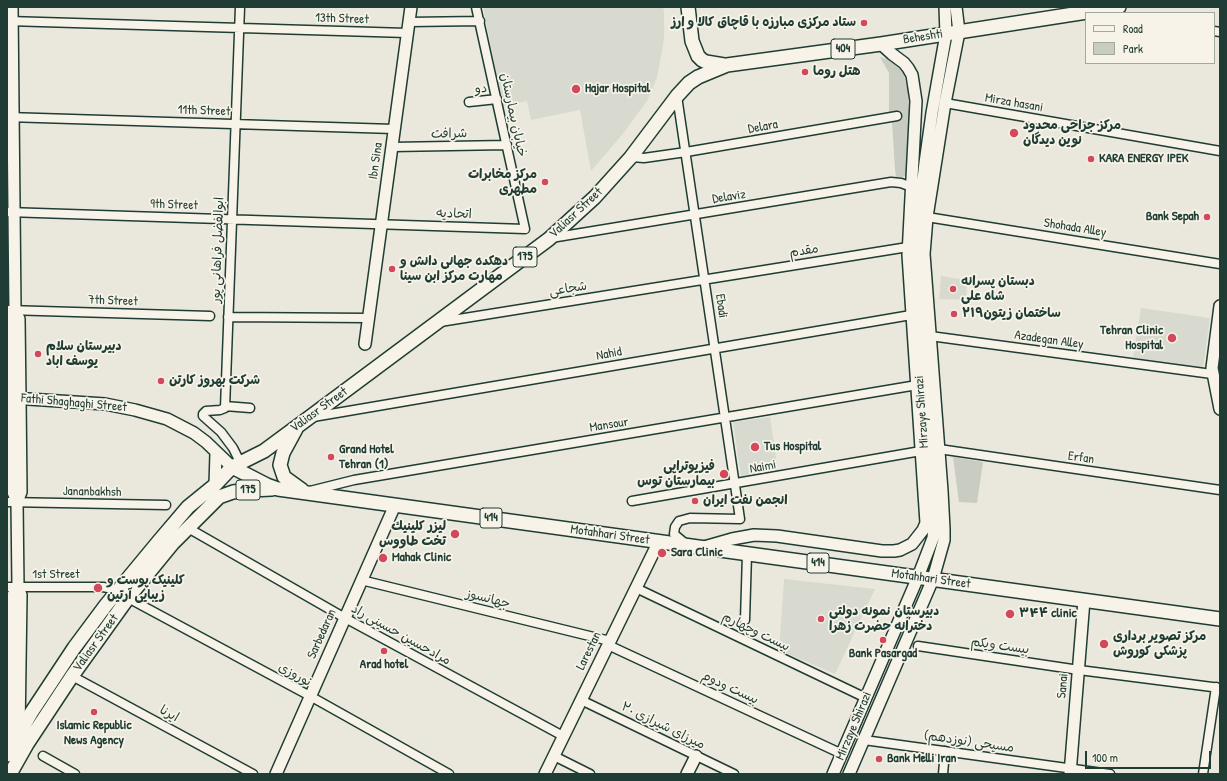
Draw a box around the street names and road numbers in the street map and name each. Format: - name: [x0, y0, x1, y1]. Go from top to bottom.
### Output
- street label: 13th Street: [315, 10, 369, 28]
- street label: Beheshti: [902, 26, 944, 48]
- road number: 404: [831, 39, 855, 59]
- street label: خیابان بیمارستان: [496, 72, 530, 158]
- street label: دو: [474, 81, 488, 97]
- street label: Mirza hasani: [984, 90, 1044, 116]
- street label: 11th Street: [177, 102, 231, 120]
- street label: Delara: [747, 117, 779, 137]
- street label: شرافت: [431, 126, 467, 142]
- street label: Ibn Sina: [366, 142, 386, 180]
- street label: Valiasr Street: [546, 184, 606, 242]
- street label: Delaviz: [711, 187, 747, 207]
- street label: 9th Street: [150, 196, 198, 214]
- street label: ابوالفضل فراهانی پور: [208, 197, 228, 303]
- street label: اتحادیه: [436, 206, 472, 222]
- street label: Shohada Alley: [1043, 215, 1107, 241]
- street label: مقدم: [788, 241, 820, 261]
- road number: 175: [513, 247, 537, 267]
- street label: شجاعی: [548, 278, 588, 300]
- street label: 7th Street: [88, 292, 138, 310]
- street label: Ebadi: [712, 293, 730, 319]
- street label: Azadegan Alley: [1013, 327, 1085, 353]
- street label: Nahid: [595, 344, 623, 364]
- street label: Mirzaye Shirazi: [912, 375, 932, 449]
- street label: Valiasr Street: [287, 384, 351, 436]
- street label: Fathi Shaghaghi Street: [20, 391, 128, 415]
- street label: Mansour: [588, 414, 630, 436]
- street label: Erfan: [1067, 448, 1095, 468]
- street label: Naimi: [749, 457, 777, 477]
- road number: 175: [236, 480, 260, 500]
- street label: Jananbakhsh: [63, 484, 121, 500]
- road number: 414: [480, 508, 502, 528]
- street label: Motahhari Street: [569, 522, 651, 548]
- road number: 414: [807, 553, 829, 573]
- street label: Motahhari Street: [890, 566, 972, 592]
- street label: 1st Street: [32, 567, 80, 583]
- street label: جهانسوز: [464, 586, 512, 612]
- street label: مرادحسین حسینی راد: [349, 601, 453, 669]
- street label: Sarbedaran: [304, 607, 340, 661]
- street label: بیست وچهارم: [720, 609, 792, 655]
- street label: Valiasr Street: [70, 611, 122, 675]
- street label: Larestan: [573, 629, 605, 673]
- street label: بیست ویکم: [970, 634, 1030, 658]
- street label: نوروزی: [275, 660, 315, 690]
- street label: بیست ودوم: [699, 668, 761, 708]
- street label: Sanai: [1054, 673, 1072, 699]
- street label: Mirzaye Shirazi: [833, 689, 875, 763]
- street label: میرزای شیرازی ۲۰: [619, 699, 707, 753]
- street label: ايرنا: [157, 702, 181, 726]
- street label: مسیحی (نوزدهم): [923, 728, 1015, 756]

